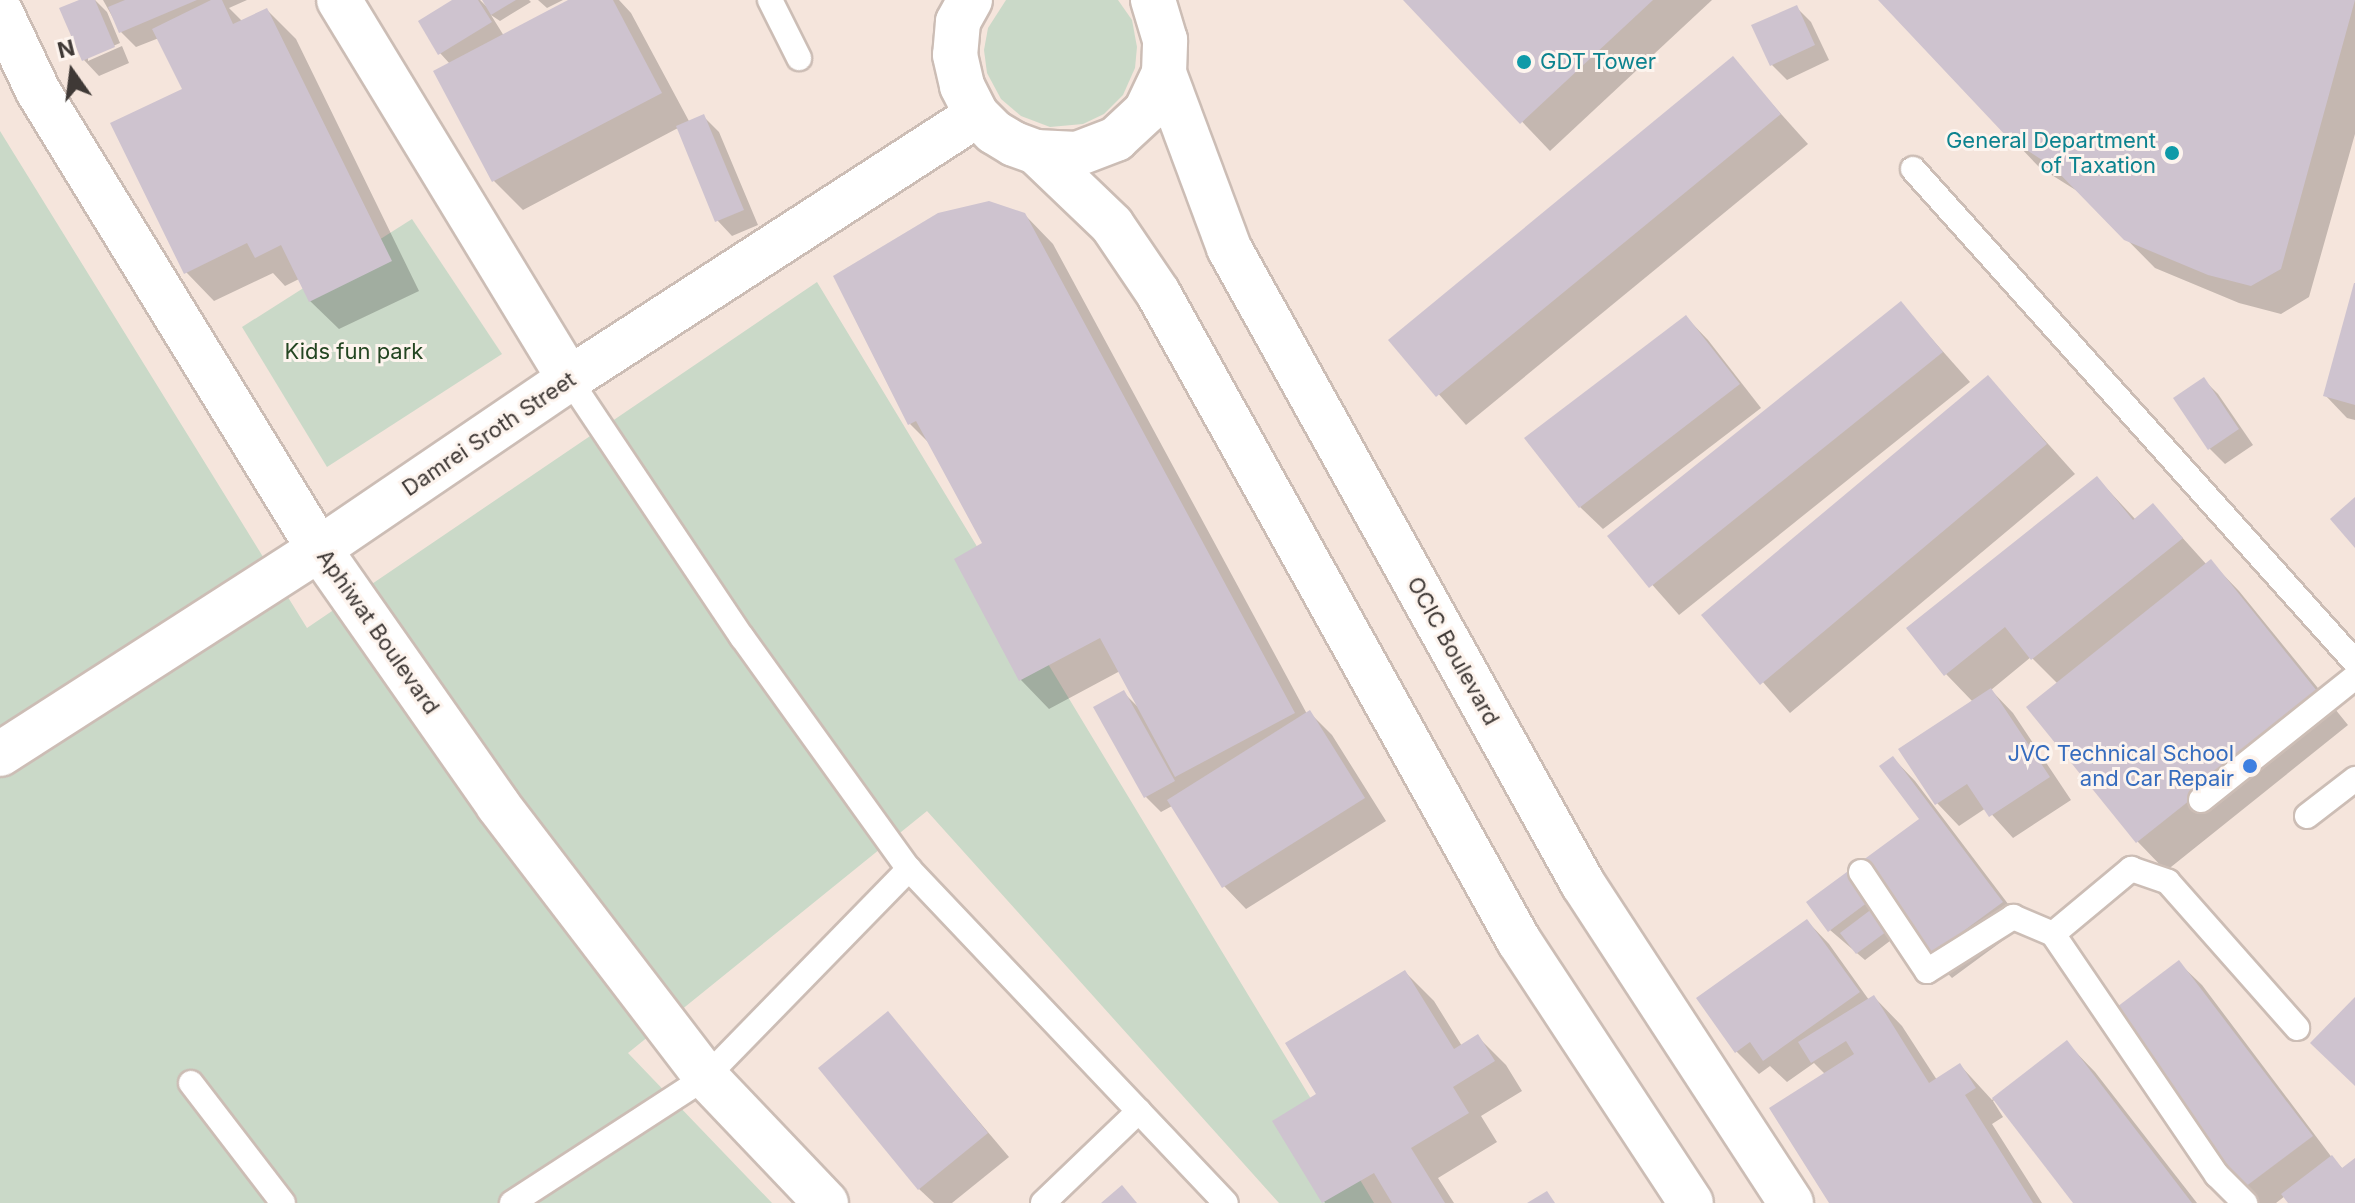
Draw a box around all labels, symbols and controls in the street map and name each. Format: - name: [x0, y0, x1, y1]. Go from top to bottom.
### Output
- north arrow: [32, 32, 112, 112]
- text: N: [55, 34, 77, 63]
- place label: GDT Tower: [1540, 49, 1656, 75]
- marker: GDT Tower: [1515, 53, 1533, 71]
- place label: General Department of Taxation: [1946, 127, 2156, 178]
- marker: General Department of Taxation: [2163, 144, 2181, 162]
- park label: Kids fun park: [285, 339, 423, 365]
- street label: Damrei Sroth Street: [397, 366, 581, 502]
- street label: Aphiwat Boulevard: [311, 545, 445, 719]
- street label: OCIC Boulevard: [1401, 572, 1505, 730]
- place label: JVC Technical School and Car Repair: [2007, 740, 2234, 792]
- marker: JVC Technical School and Car Repair: [2241, 757, 2259, 775]

